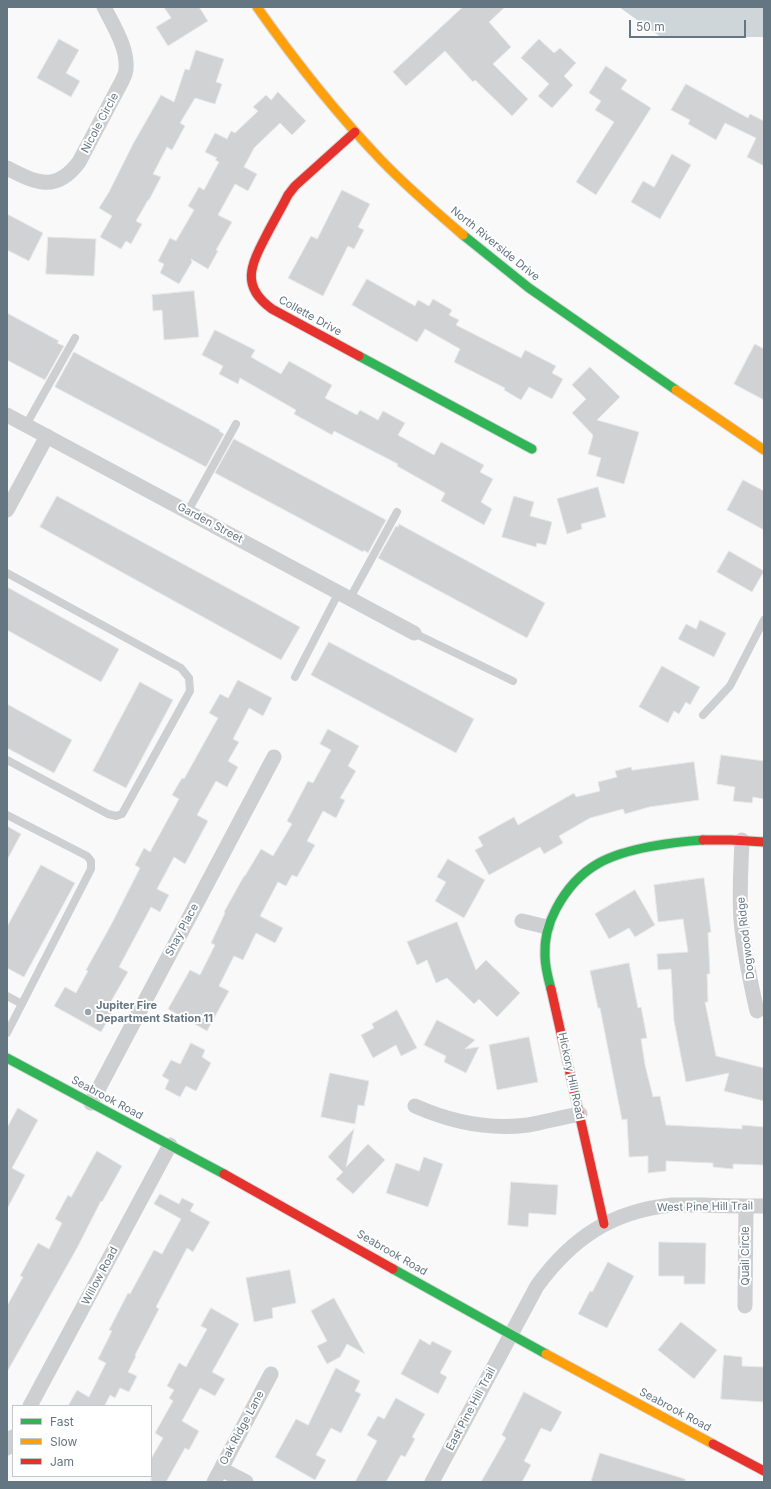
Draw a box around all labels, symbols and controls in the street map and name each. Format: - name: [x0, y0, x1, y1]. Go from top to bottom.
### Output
- scale bar: [631, 12, 748, 38]
- text: 50 m: [636, 19, 665, 34]
- street label: Nicole Circle: [79, 91, 121, 155]
- street label: North Riverside Drive: [448, 204, 542, 284]
- street label: Collette Drive: [276, 293, 344, 339]
- street label: Garden Street: [175, 500, 245, 546]
- street label: Dogwood Ridge: [734, 896, 758, 980]
- street label: Shay Place: [163, 902, 201, 958]
- place label: Jupiter Fire Department Station 11: [96, 999, 213, 1025]
- marker: Jupiter Fire Department Station 11: [83, 1007, 93, 1017]
- street label: Hickory Hill Road: [555, 1031, 587, 1121]
- street label: Seabrook Road: [69, 1074, 145, 1122]
- street label: West Pine Hill Trail: [657, 1200, 753, 1214]
- street label: Quail Circle: [739, 1226, 753, 1286]
- street label: Seabrook Road: [354, 1227, 430, 1279]
- street label: Willow Road: [79, 1245, 121, 1307]
- street label: East Pine Hill Trail: [443, 1365, 499, 1453]
- street label: Seabrook Road: [637, 1386, 713, 1434]
- street label: Oak Ridge Lane: [217, 1389, 267, 1467]
- legend: [12, 1405, 152, 1477]
- text: Fast: [50, 1414, 74, 1429]
- text: Slow: [50, 1434, 77, 1449]
- text: Jam: [50, 1454, 74, 1469]

